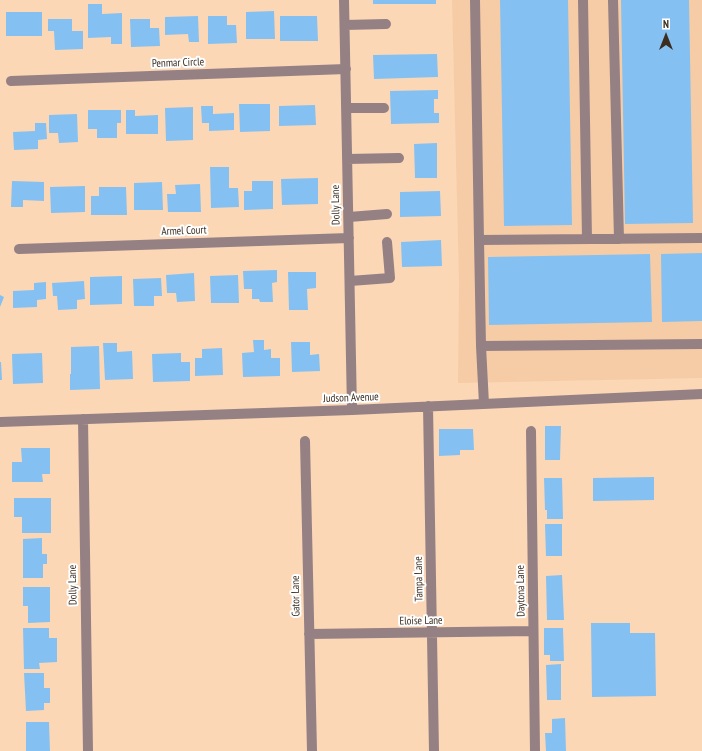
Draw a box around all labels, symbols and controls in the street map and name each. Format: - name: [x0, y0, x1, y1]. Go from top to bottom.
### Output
- north arrow: [646, 16, 686, 56]
- text: N: [663, 17, 669, 31]
- street label: Penmar Circle: [152, 55, 204, 71]
- street label: Dolly Lane: [329, 185, 343, 225]
- street label: Armel Court: [161, 224, 207, 238]
- street label: Judson Avenue: [323, 390, 379, 406]
- street label: Tampa Lane: [412, 556, 426, 602]
- street label: Dolly Lane: [66, 565, 80, 605]
- street label: Daytona Lane: [514, 565, 528, 617]
- street label: Gator Lane: [289, 575, 303, 617]
- street label: Eloise Lane: [399, 614, 443, 628]

